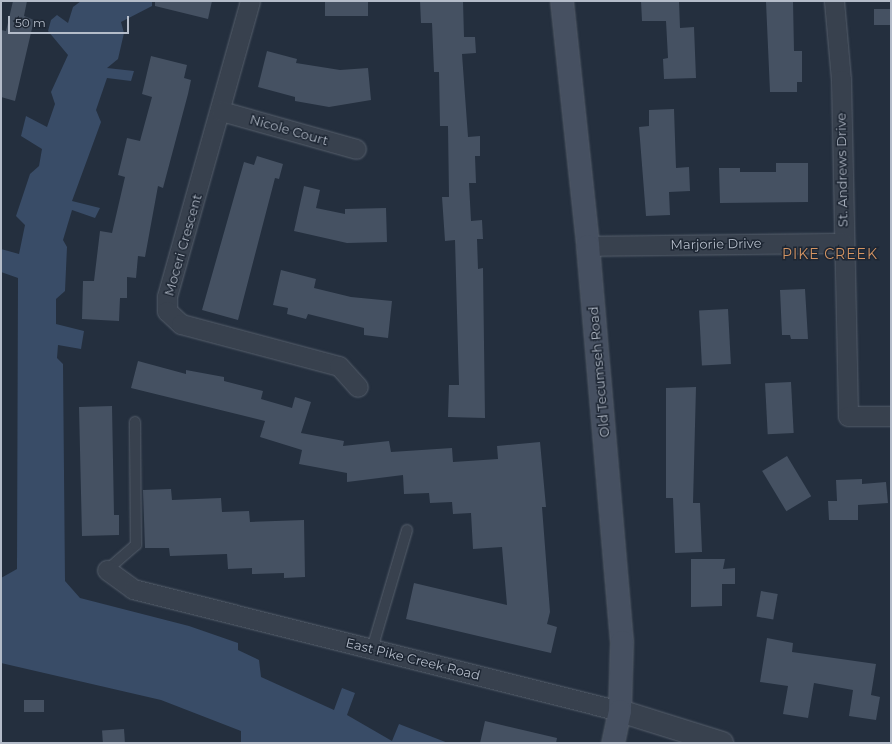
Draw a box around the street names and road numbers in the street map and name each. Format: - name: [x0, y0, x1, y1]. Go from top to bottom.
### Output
- street label: Nicole Court: [248, 111, 330, 149]
- street label: St. Andrews Drive: [833, 113, 851, 227]
- street label: Moceri Crescent: [161, 192, 205, 298]
- street label: Marjorie Drive: [670, 235, 762, 253]
- street label: Old Tecumseh Road: [586, 306, 612, 438]
- street label: East Pike Creek Road: [344, 635, 482, 683]

